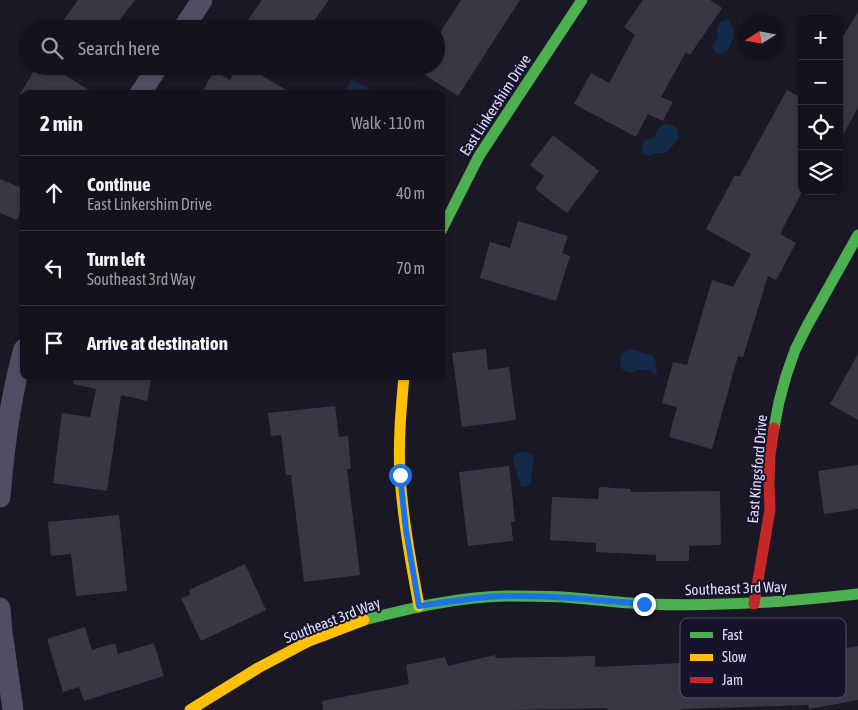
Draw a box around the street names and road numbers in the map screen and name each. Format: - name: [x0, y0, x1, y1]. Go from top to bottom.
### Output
- street label: East Linkershim Drive: [456, 51, 534, 159]
- street label: East Kingsford Drive: [744, 414, 770, 524]
- street label: Southeast 3rd Way: [685, 578, 787, 598]
- street label: Southeast 3rd Way: [281, 594, 383, 646]

